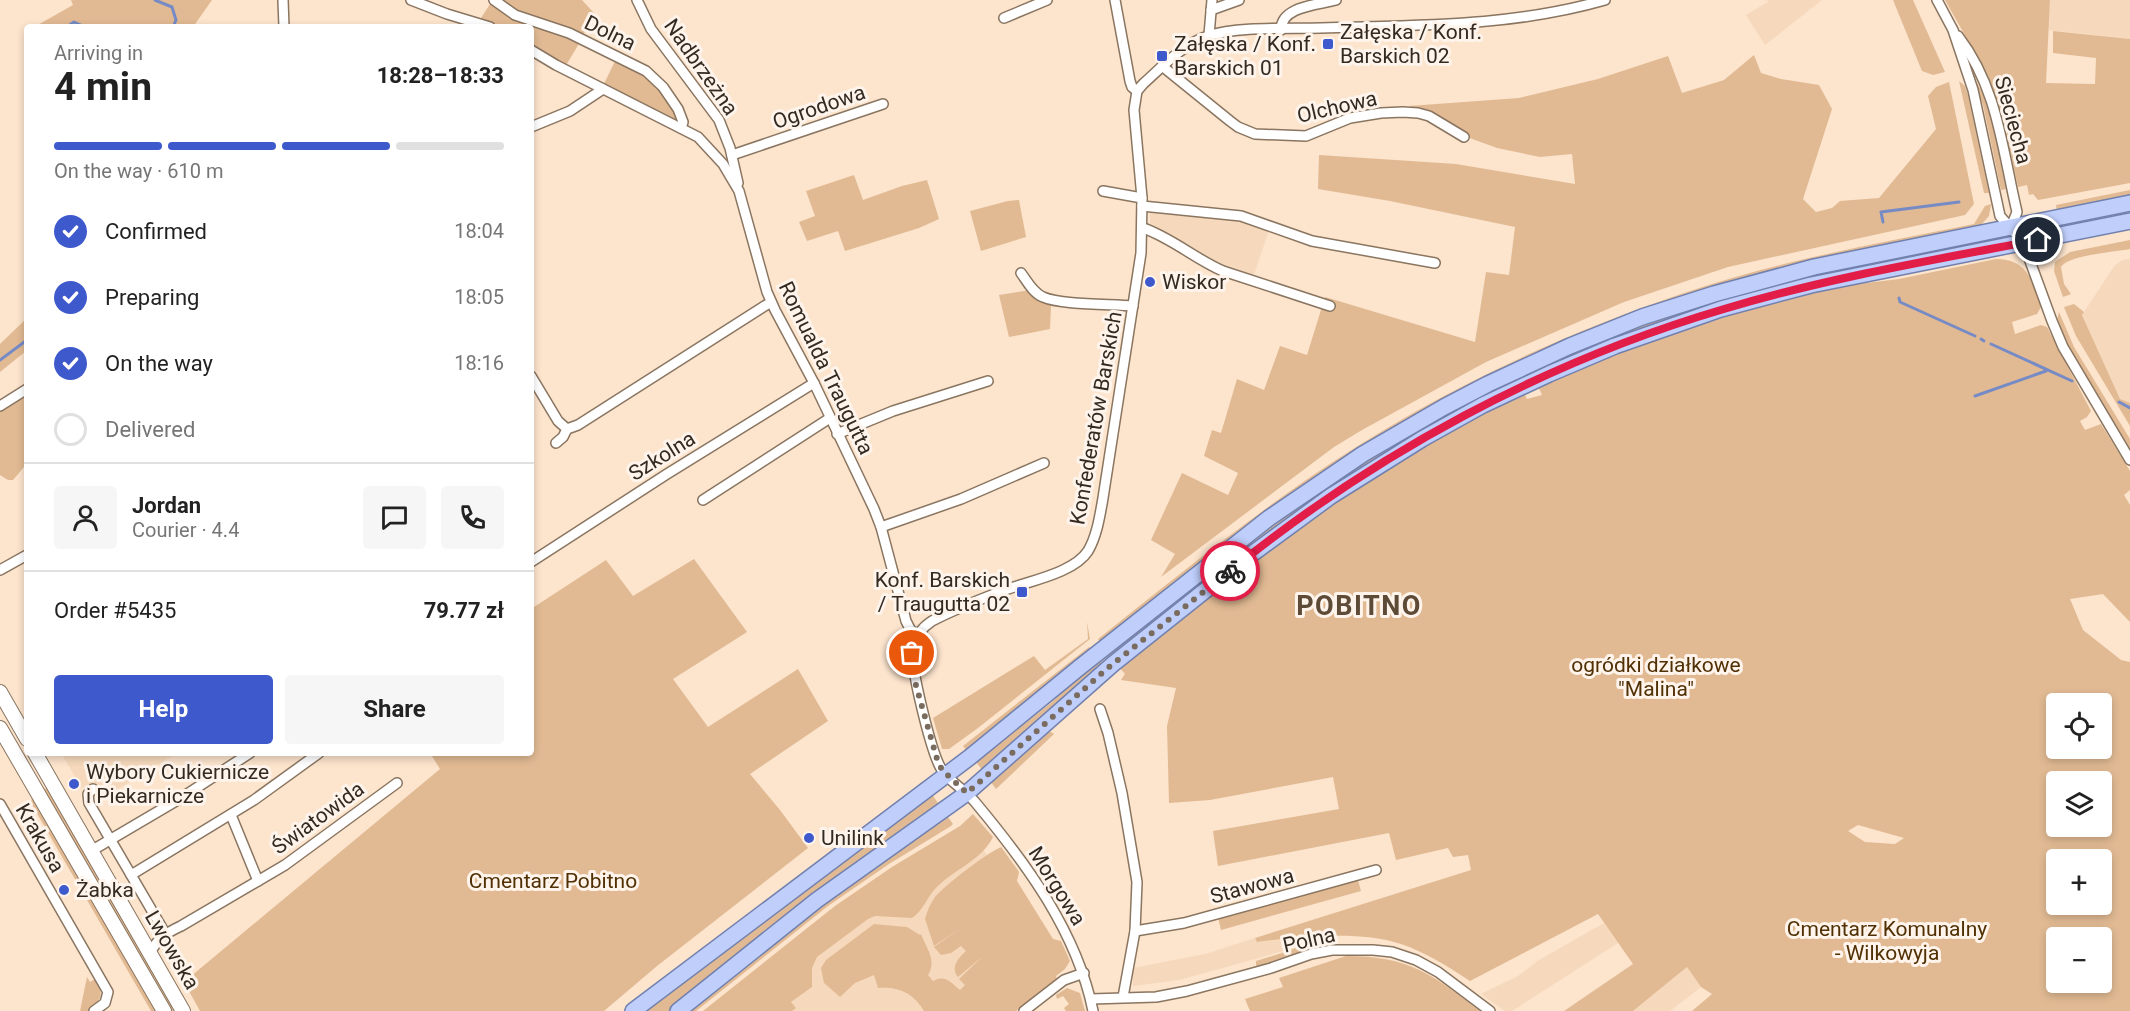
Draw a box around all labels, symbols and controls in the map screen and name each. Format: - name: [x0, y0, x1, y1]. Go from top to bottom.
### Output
- street label: Dolna: [581, 10, 639, 56]
- street label: Nadbrzeżna: [659, 14, 743, 120]
- place label: Załęska / Konf. Barskich 02: [1340, 20, 1482, 68]
- place label: Załęska / Konf. Barskich 01: [1174, 32, 1316, 80]
- marker: Załęska / Konf. Barskich 02: [1321, 37, 1335, 51]
- text: Arriving in: [54, 41, 143, 65]
- marker: Załęska / Konf. Barskich 01: [1155, 49, 1169, 63]
- text: 18:28–18:33: [377, 63, 504, 88]
- text: 4 min: [54, 64, 152, 110]
- street label: Sieciecha: [1990, 73, 2036, 167]
- street label: Ogrodowa: [770, 80, 868, 134]
- street label: Olchowa: [1295, 86, 1379, 128]
- text: On the way · 610 m: [54, 159, 223, 183]
- pin: [2012, 214, 2063, 265]
- icon: check: [54, 215, 87, 248]
- text: Confirmed: [105, 219, 207, 244]
- text: 18:04: [454, 219, 504, 243]
- icon: home: [2021, 223, 2054, 256]
- place label: Wiskor: [1162, 270, 1226, 294]
- marker: Wiskor: [1143, 275, 1157, 289]
- street label: Romualda Traugutta: [774, 278, 878, 458]
- icon: check: [54, 281, 87, 314]
- text: Preparing: [105, 285, 199, 310]
- text: 18:05: [454, 285, 504, 309]
- street label: Konfederatów Barskich: [1065, 309, 1127, 527]
- icon: check: [54, 347, 87, 380]
- text: On the way: [105, 351, 213, 376]
- text: 18:16: [454, 351, 504, 375]
- text: Delivered: [105, 417, 195, 442]
- street label: Szkolna: [624, 426, 700, 486]
- button: person: [54, 486, 117, 549]
- button: chat: [363, 486, 426, 549]
- button: phone: [441, 486, 504, 549]
- text: Jordan: [132, 493, 201, 518]
- text: Courier · 4.4: [132, 518, 239, 542]
- courier: [1200, 541, 1260, 601]
- icon: bike: [1214, 555, 1247, 588]
- place label: Konf. Barskich / Traugutta 02: [875, 568, 1010, 616]
- marker: Konf. Barskich / Traugutta 02: [1015, 585, 1029, 599]
- district label: POBITNO: [1296, 590, 1422, 622]
- text: Order #5435: [54, 598, 176, 623]
- text: 79.77 zł: [424, 598, 504, 623]
- pin: [886, 627, 937, 678]
- icon: bag: [895, 636, 928, 669]
- park label: ogródki działkowe "Malina": [1571, 653, 1741, 701]
- button: Help: [54, 675, 273, 744]
- button: Share: [285, 675, 504, 744]
- map controls: [2046, 693, 2112, 993]
- button: locate: [2046, 693, 2112, 759]
- place label: Wybory Cukiernicze i Piekarnicze: [86, 760, 269, 808]
- button: layers: [2046, 771, 2112, 837]
- marker: Wybory Cukiernicze i Piekarnicze: [67, 777, 81, 791]
- street label: Światowida: [267, 777, 369, 859]
- street label: Krakusa: [11, 799, 69, 877]
- place label: Unilink: [821, 826, 884, 850]
- marker: Unilink: [802, 831, 816, 845]
- street label: Morgowa: [1023, 842, 1091, 930]
- button: +: [2046, 849, 2112, 915]
- street label: Stawowa: [1207, 863, 1297, 909]
- park label: Cmentarz Pobitno: [469, 869, 637, 893]
- place label: Żabka: [76, 878, 134, 902]
- marker: Żabka: [57, 883, 71, 897]
- street label: Lwowska: [140, 906, 204, 994]
- park label: Cmentarz Komunalny - Wilkowyja: [1787, 917, 1987, 965]
- street label: Polna: [1280, 922, 1338, 958]
- button: −: [2046, 927, 2112, 993]

